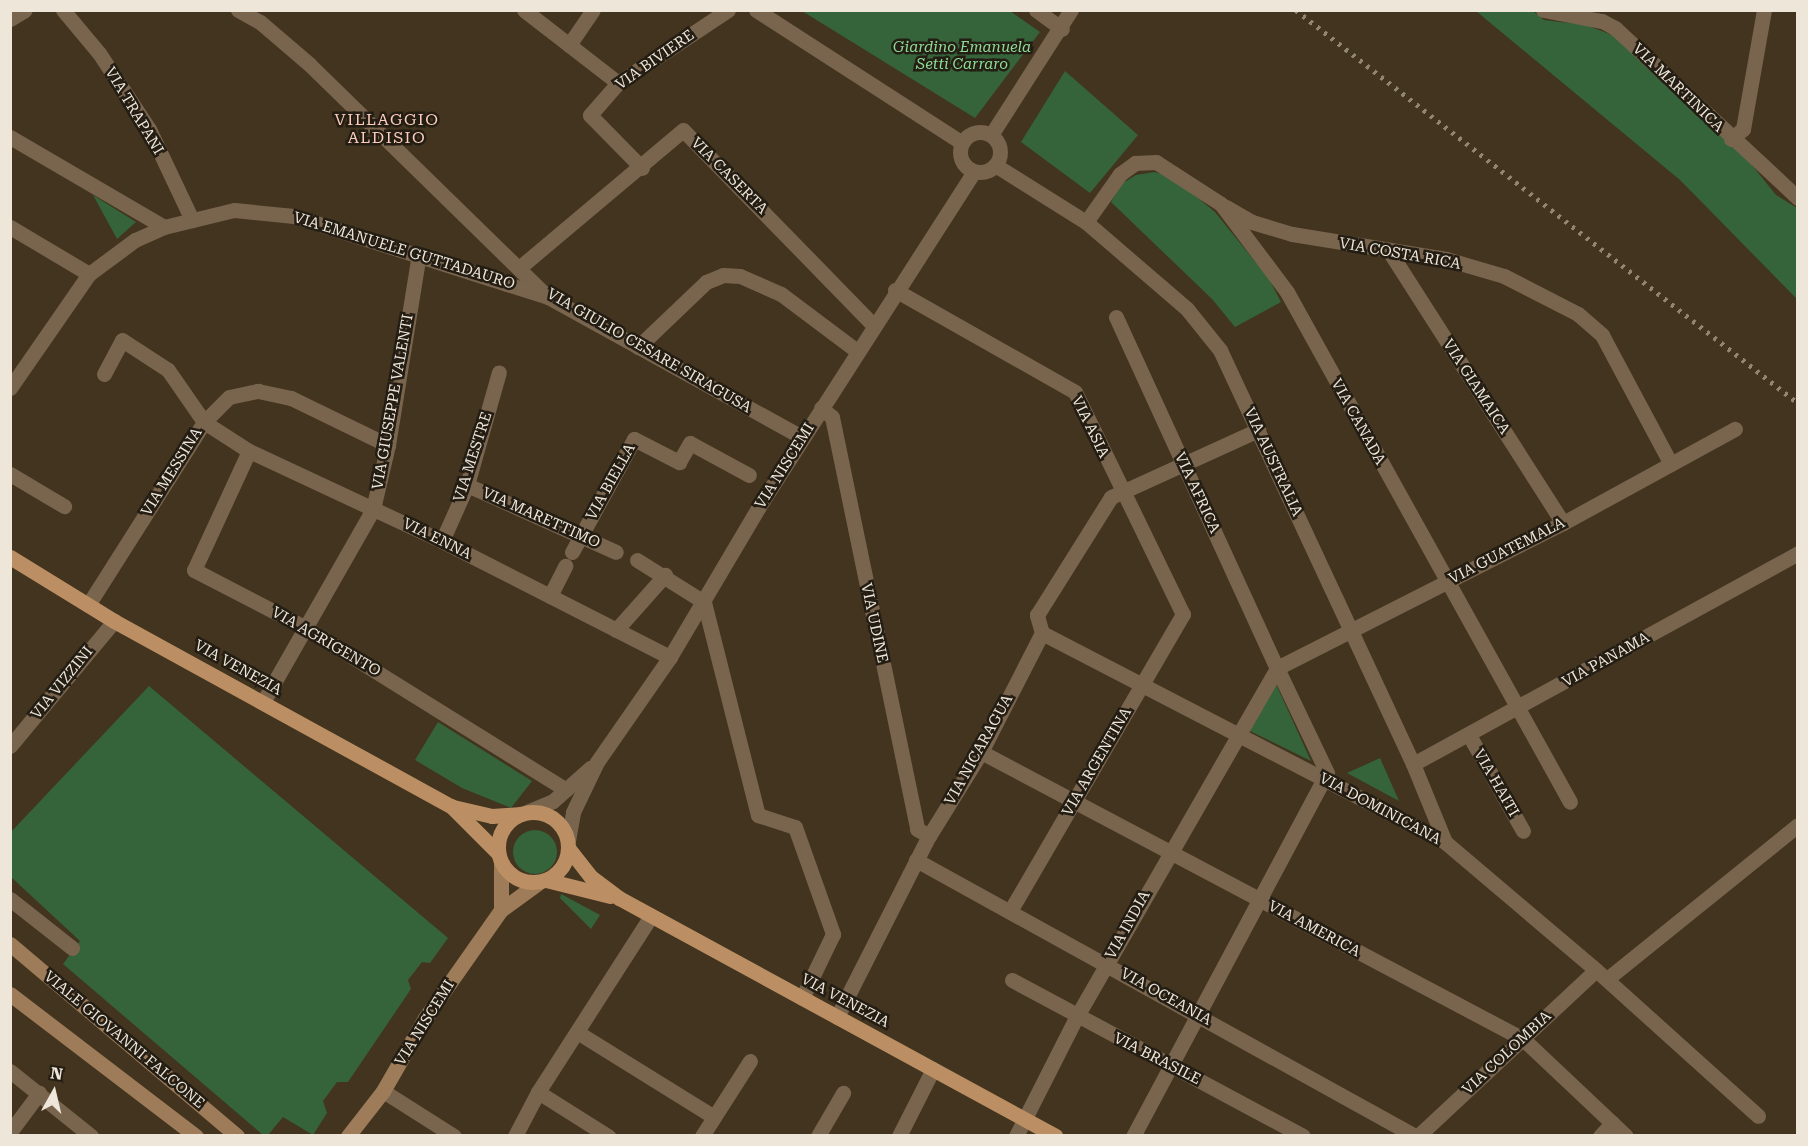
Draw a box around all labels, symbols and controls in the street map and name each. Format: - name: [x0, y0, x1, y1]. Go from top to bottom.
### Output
- street label: VIA BIVIERE: [612, 26, 698, 94]
- park label: Giardino Emanuela Setti Carraro: [893, 38, 1031, 73]
- street label: VIA MARTINICA: [1629, 40, 1727, 136]
- street label: VIA TRAPANI: [101, 64, 167, 158]
- district label: VILLAGGIO ALDISIO: [335, 110, 439, 148]
- street label: VIA CASERTA: [687, 134, 771, 218]
- street label: VIA EMANUELE GUTTADAURO: [291, 209, 517, 293]
- street label: VIA COSTA RICA: [1338, 234, 1462, 274]
- street label: VIA GIULIO CESARE SIRAGUSA: [543, 285, 755, 417]
- street label: VIA GIUSEPPE VALENTI: [369, 313, 417, 491]
- street label: VIA GIAMAICA: [1439, 336, 1513, 438]
- street label: VIA CANADA: [1327, 376, 1389, 468]
- street label: VIA ASIA: [1067, 393, 1113, 461]
- street label: VIA AUSTRALIA: [1240, 405, 1306, 519]
- street label: VIA MESTRE: [450, 410, 496, 504]
- street label: VIA NISCEMI: [752, 420, 818, 512]
- street label: VIA MESSINA: [138, 424, 206, 520]
- street label: VIA BIELLA: [583, 441, 639, 523]
- street label: VIA AFRICA: [1170, 450, 1224, 536]
- street label: VIA MARETTIMO: [479, 484, 603, 552]
- street label: VIA GUATEMALA: [1446, 514, 1568, 588]
- street label: VIA ENNA: [400, 515, 474, 563]
- street label: VIA UDINE: [857, 581, 891, 665]
- street label: VIA AGRIGENTO: [268, 603, 384, 681]
- street label: VIA PANAMA: [1559, 629, 1653, 691]
- street label: VIA VENEZIA: [191, 637, 285, 699]
- street label: VIA VIZZINI: [27, 643, 97, 723]
- street label: VIA NICARAGUA: [941, 692, 1017, 808]
- street label: VIA ARGENTINA: [1059, 704, 1135, 820]
- street label: VIA HAITI: [1470, 746, 1522, 820]
- street label: VIA DOMINICANA: [1316, 769, 1444, 849]
- street label: VIA INDIA: [1102, 888, 1154, 962]
- street label: VIA AMERICA: [1265, 897, 1363, 961]
- street label: VIA OCEANIA: [1117, 965, 1215, 1029]
- street label: VIALE GIOVANNI FALCONE: [40, 967, 208, 1113]
- street label: VIA VENEZIA: [798, 970, 892, 1032]
- street label: VIA NISCEMI: [392, 977, 458, 1069]
- street label: VIA COLOMBIA: [1459, 1007, 1555, 1099]
- street label: VIA BRASILE: [1110, 1029, 1204, 1089]
- north arrow: [24, 1062, 84, 1122]

